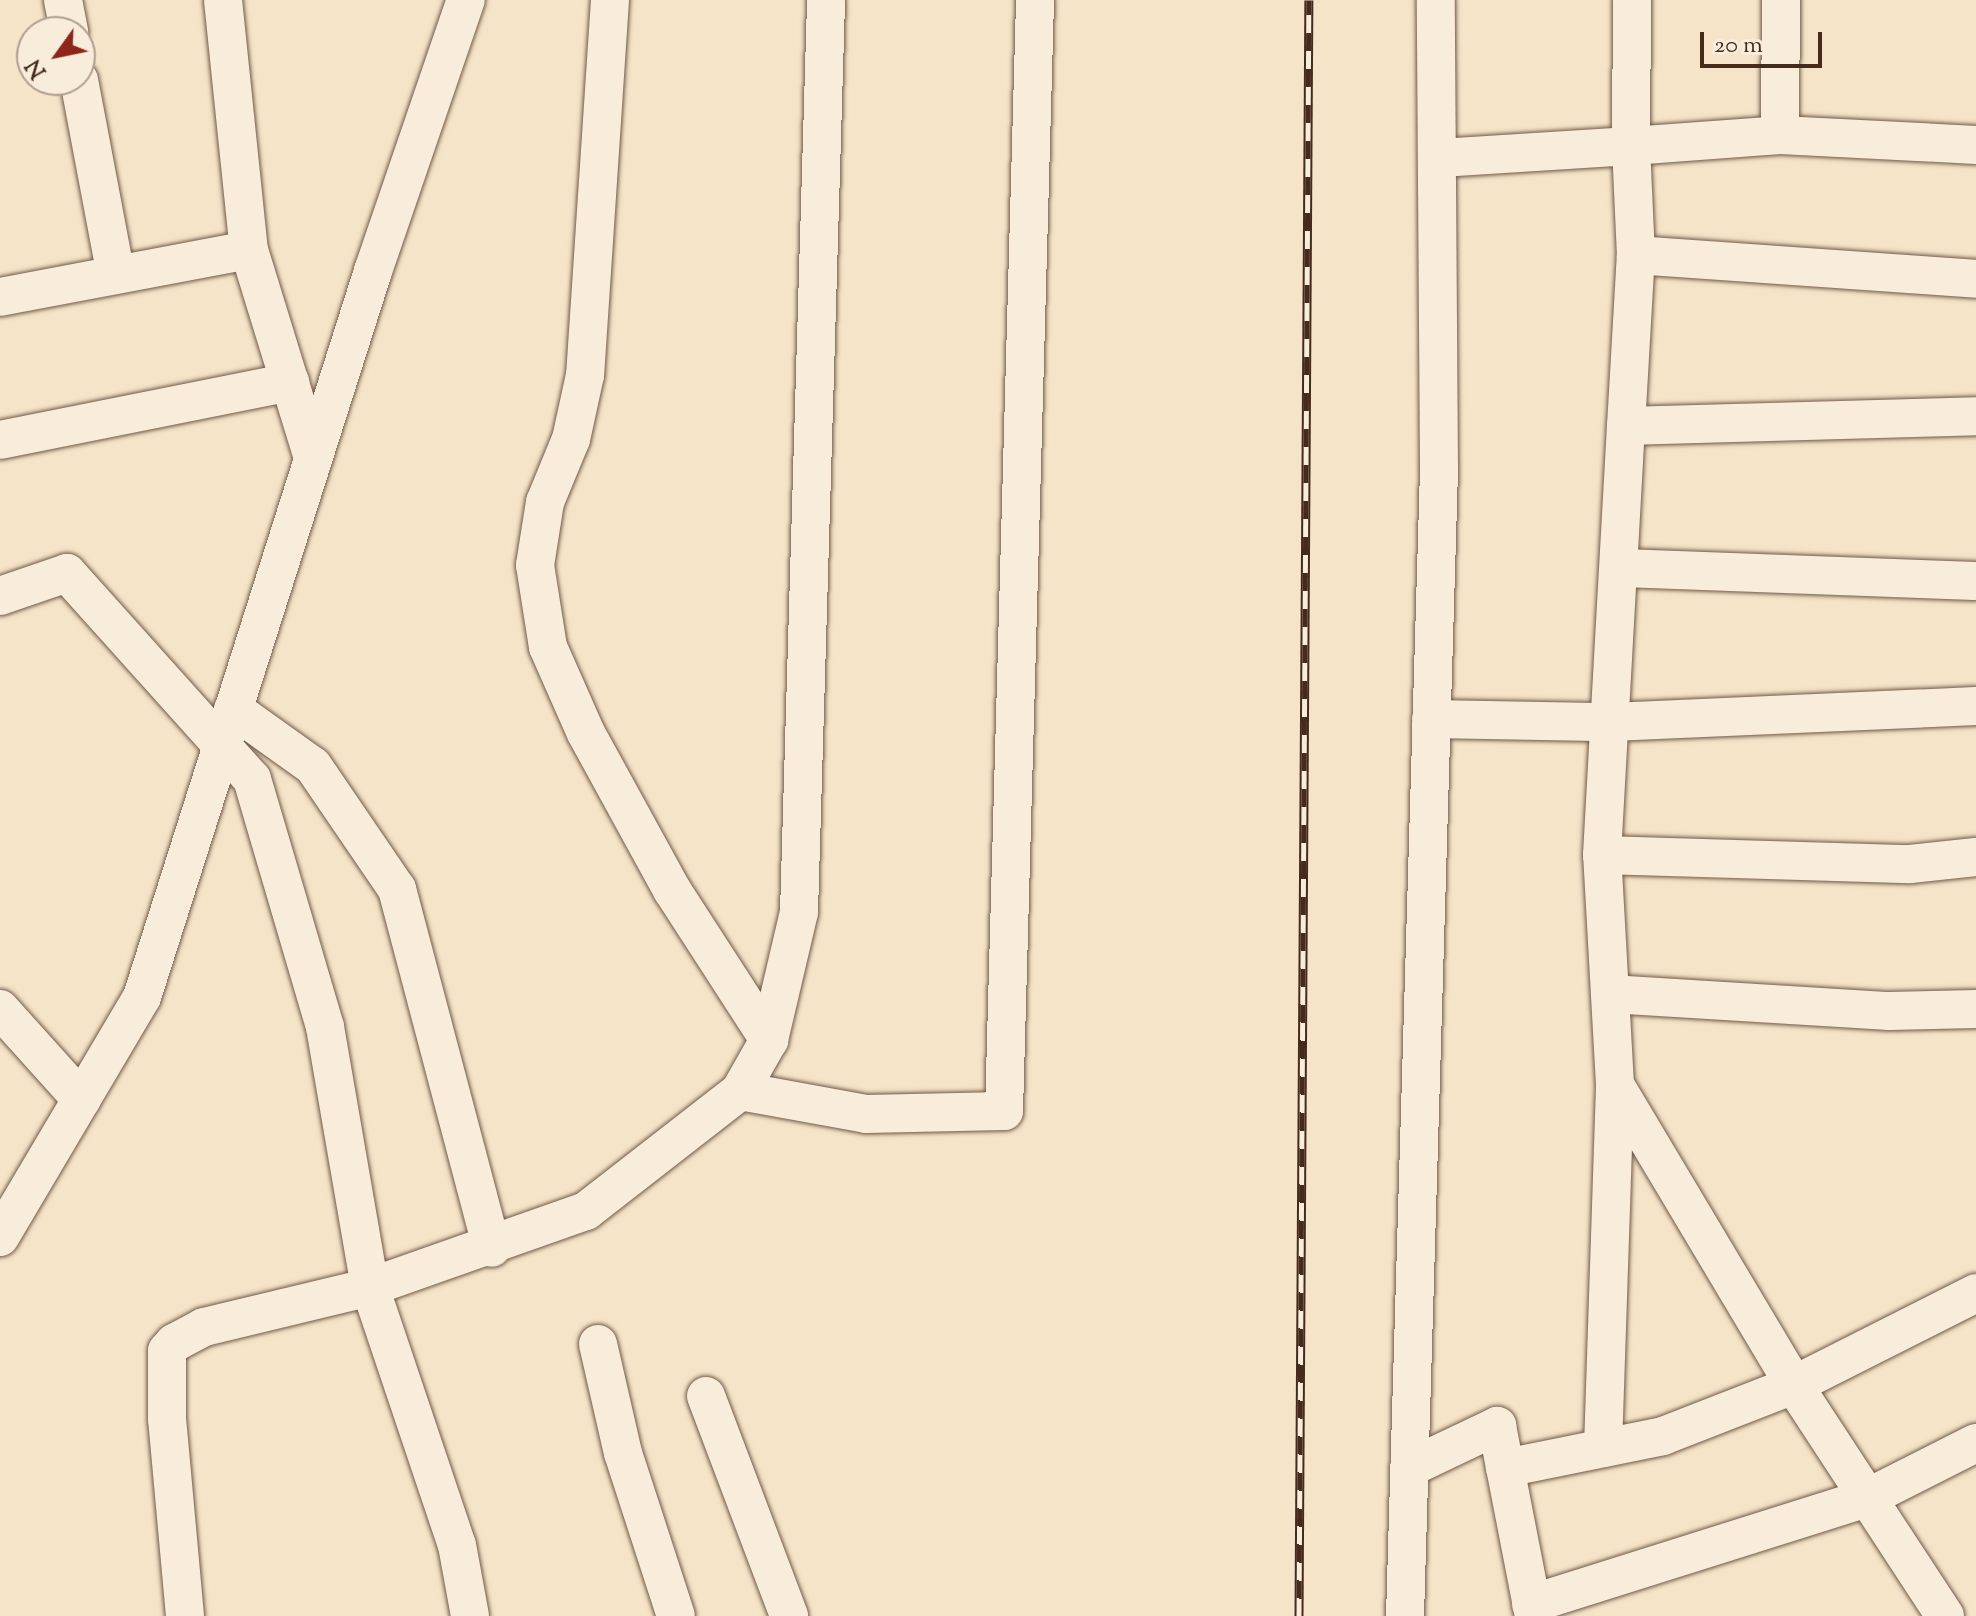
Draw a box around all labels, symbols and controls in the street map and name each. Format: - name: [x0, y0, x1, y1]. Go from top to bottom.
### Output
- north arrow: [16, 16, 96, 96]
- scale bar: [1704, 16, 1826, 66]
- text: 20 m: [1714, 29, 1763, 63]
- text: N: [19, 52, 56, 84]

